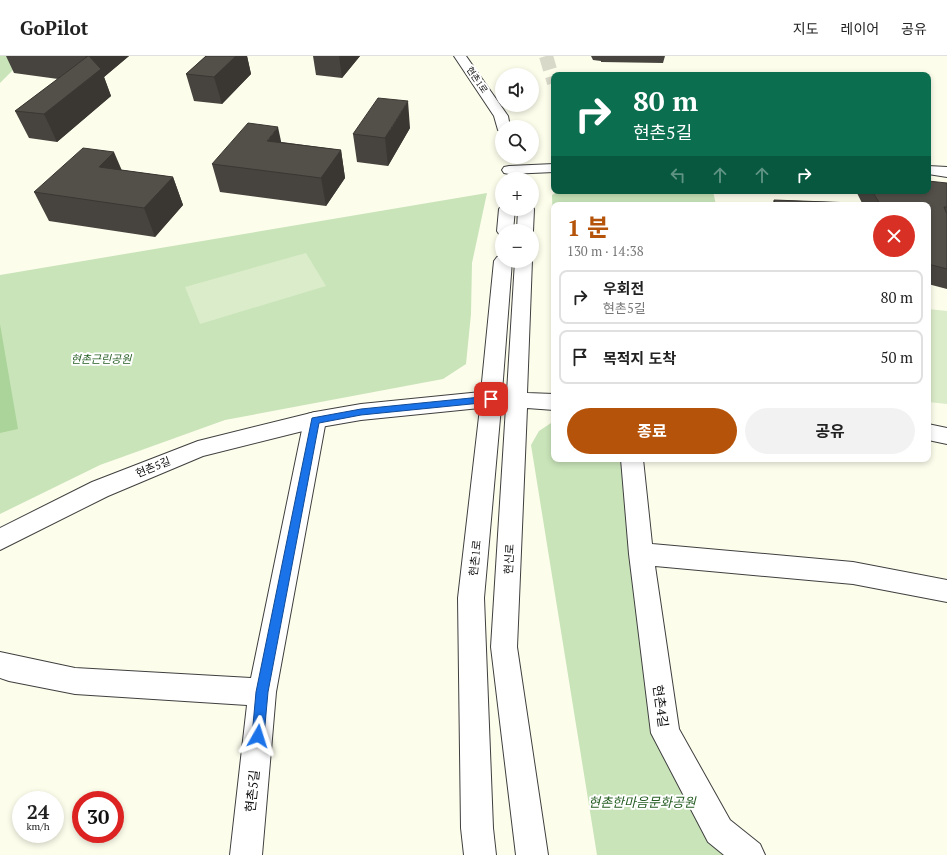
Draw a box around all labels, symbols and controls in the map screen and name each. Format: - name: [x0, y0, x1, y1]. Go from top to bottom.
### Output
- text: GoPilot: [20, 15, 88, 40]
- text: 지도: [793, 19, 819, 38]
- text: 레이어: [841, 19, 879, 38]
- text: 공유: [901, 19, 927, 38]
- street label: 현촌1로: [464, 64, 490, 96]
- map controls: [495, 68, 539, 268]
- button: sound: [495, 68, 539, 112]
- text: 80 m: [633, 82, 698, 119]
- icon: right: [567, 88, 619, 140]
- button: search: [495, 120, 539, 164]
- text: 현촌5길: [633, 120, 692, 144]
- icon: left: [667, 164, 689, 186]
- icon: ahead: [709, 164, 731, 186]
- icon: ahead: [751, 164, 773, 186]
- icon: right: [793, 164, 815, 186]
- button: +: [495, 172, 539, 216]
- text: 1 분: [567, 211, 609, 243]
- button: close: [873, 215, 915, 257]
- button: −: [495, 224, 539, 268]
- text: 130 m · 14:38: [567, 242, 644, 260]
- text: 우회전: [603, 278, 644, 298]
- icon: right: [569, 286, 591, 308]
- text: 80 m: [880, 287, 913, 307]
- text: 현촌5길: [603, 299, 646, 317]
- icon: arrive: [569, 346, 591, 368]
- text: 50 m: [880, 347, 913, 367]
- text: 목적지 도착: [603, 348, 676, 368]
- park label: 현촌근린공원: [71, 352, 132, 366]
- pin: [474, 382, 508, 416]
- icon: arrive: [480, 388, 502, 410]
- button: 종료: [567, 408, 737, 454]
- button: 공유: [745, 408, 915, 454]
- street label: 현촌5길: [134, 454, 172, 480]
- street label: 현촌1로: [466, 539, 484, 577]
- street label: 현신로: [501, 543, 517, 575]
- street label: 현촌4길: [649, 684, 673, 728]
- position arrow: [237, 715, 279, 757]
- street label: 현촌5길: [241, 769, 263, 813]
- speed limit sign: 30: [72, 791, 124, 843]
- park label: 현촌한마음문화공원: [588, 793, 697, 811]
- text: 24: [27, 798, 49, 825]
- text: km/h: [26, 820, 50, 833]

